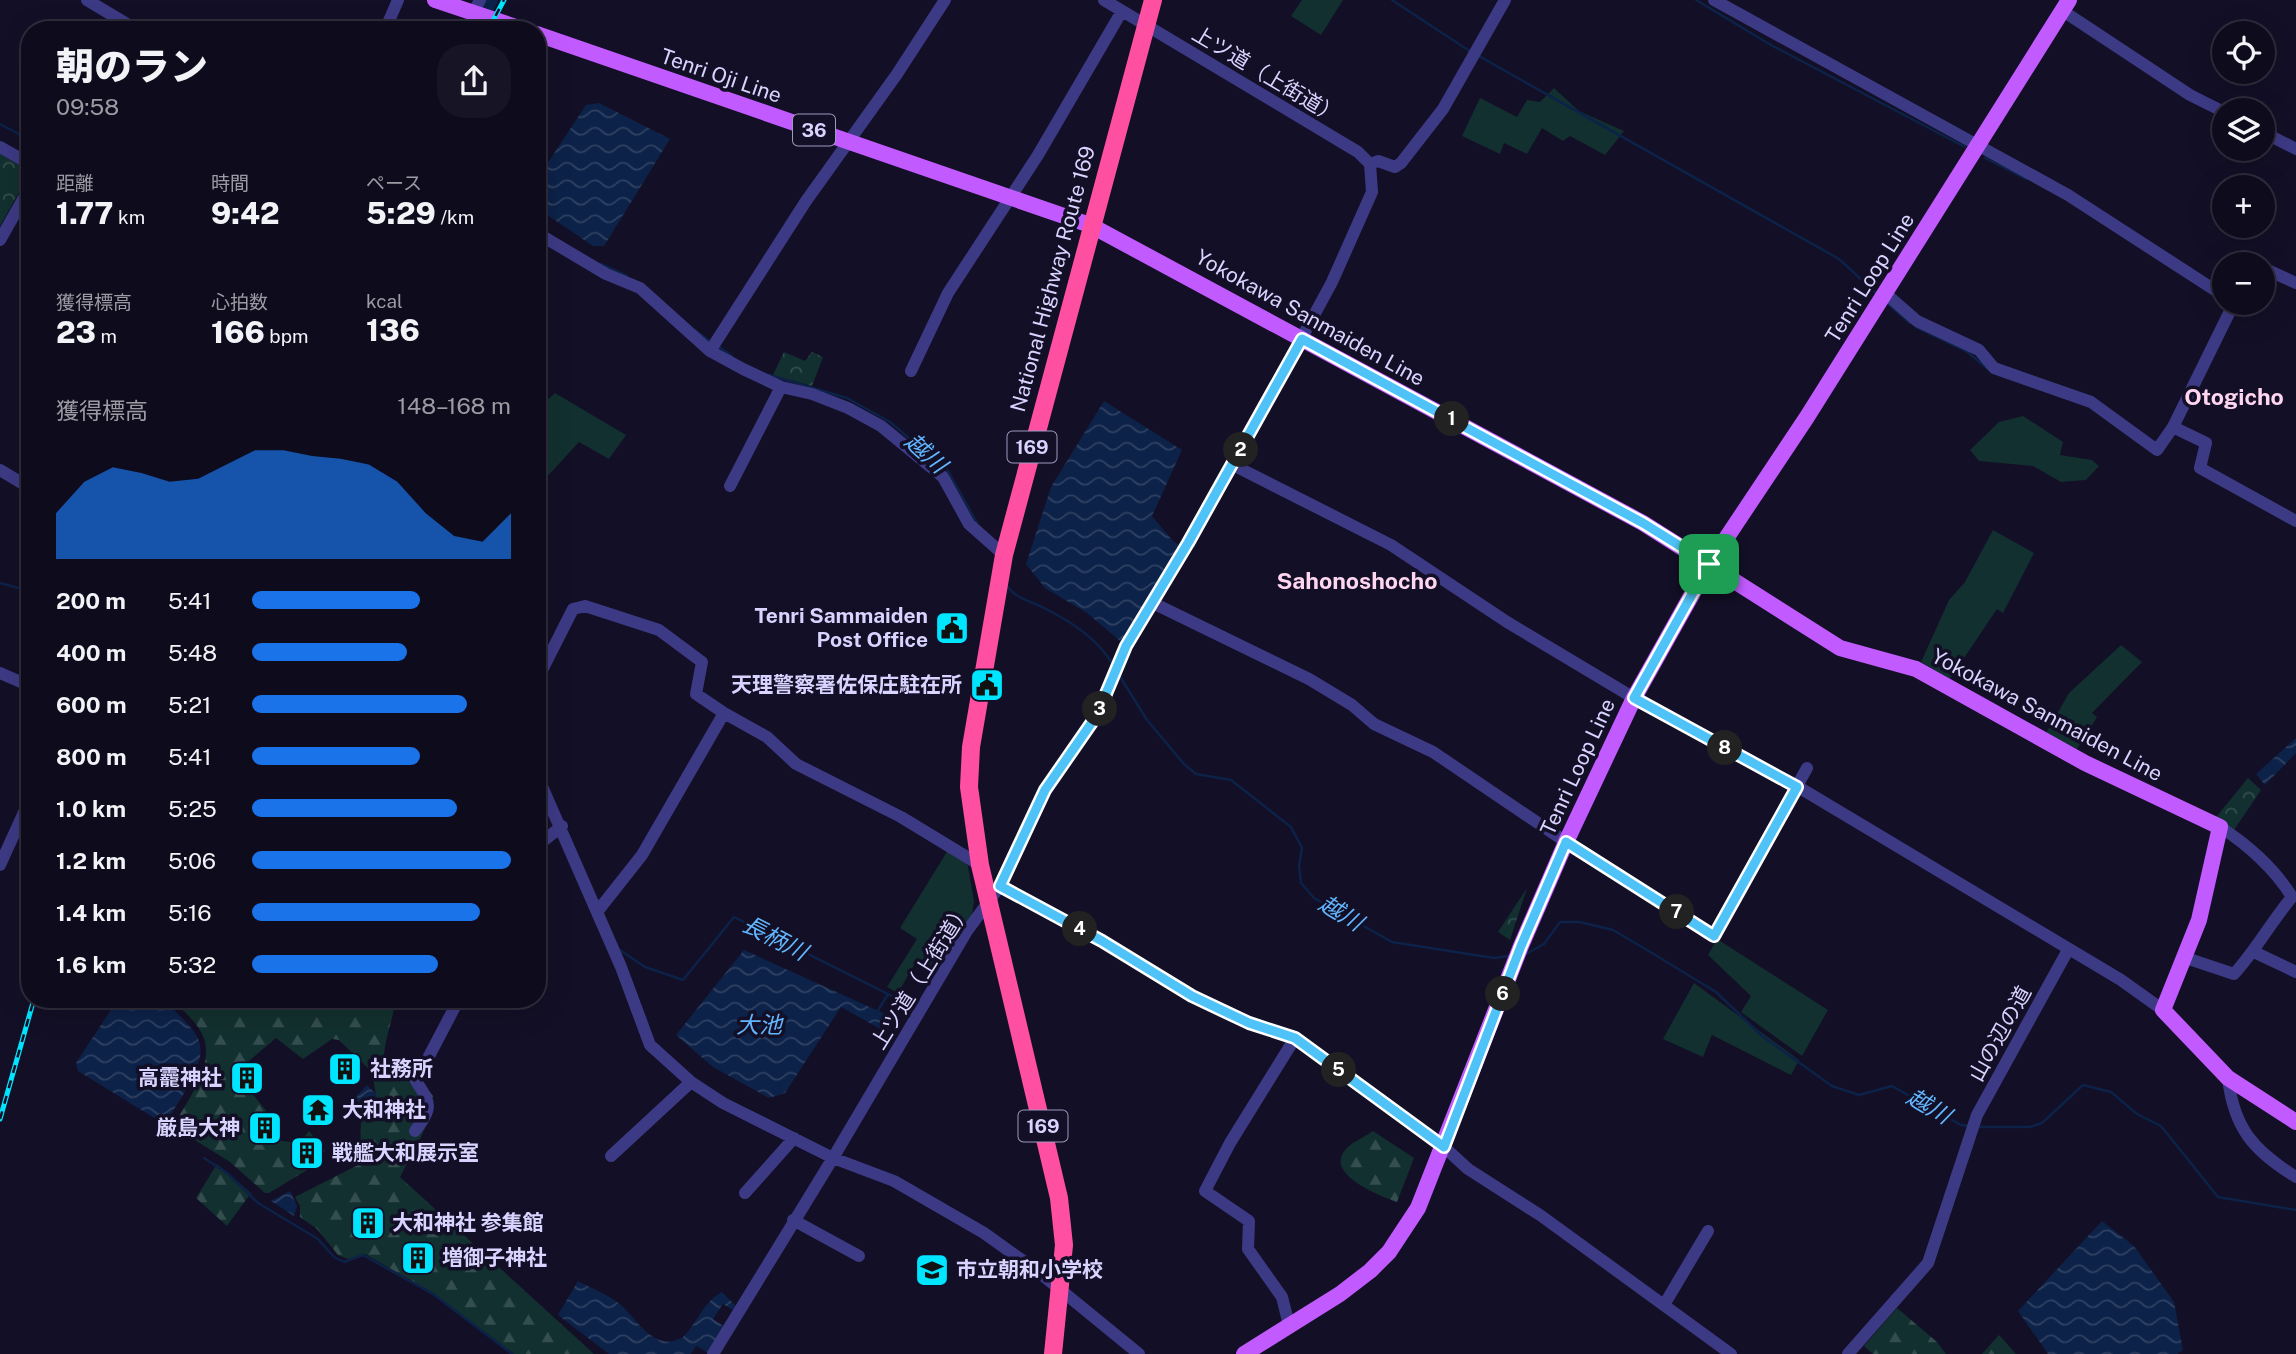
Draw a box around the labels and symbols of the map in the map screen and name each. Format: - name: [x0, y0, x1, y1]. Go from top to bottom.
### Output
- street label: 上ツ道（上街道）: [1188, 21, 1345, 129]
- street label: Tenri Oji Line: [657, 43, 785, 108]
- road number: 36: [793, 114, 835, 146]
- street label: National Highway Route 169: [1005, 143, 1100, 415]
- street label: Tenri Loop Line: [1820, 208, 1919, 347]
- street label: Yokokawa Sanmaiden Line: [1191, 244, 1429, 391]
- district label: Otogicho: [2184, 383, 2284, 410]
- pin: 1: [1434, 402, 1470, 436]
- water label: 越川: [900, 427, 955, 480]
- road number: 169: [1007, 432, 1056, 462]
- pin: 2: [1224, 433, 1258, 468]
- pin: [1679, 534, 1739, 594]
- district label: Sahonoshocho: [1277, 567, 1437, 594]
- place label: Tenri Sammaiden Post Office: [754, 603, 928, 652]
- public building icon: Tenri Sammaiden Post Office: [933, 609, 971, 647]
- street label: Yokokawa Sanmaiden Line: [1928, 643, 2167, 786]
- public building icon: 天理警察署佐保庄駐在所: [968, 666, 1006, 704]
- place label: 天理警察署佐保庄駐在所: [731, 672, 962, 697]
- pin: 3: [1082, 692, 1118, 726]
- street label: Tenri Loop Line: [1535, 694, 1620, 839]
- pin: 8: [1708, 730, 1742, 766]
- water label: 越川: [1315, 889, 1370, 938]
- pin: 7: [1660, 894, 1694, 930]
- street label: 上ツ道（上街道）: [865, 898, 976, 1054]
- water label: 長柄川: [738, 910, 815, 967]
- pin: 4: [1062, 912, 1098, 946]
- pin: 6: [1486, 976, 1520, 1012]
- street label: 山の辺の道: [1963, 982, 2036, 1086]
- water label: 大池: [736, 1011, 784, 1038]
- building icon: 社務所: [326, 1050, 364, 1088]
- pin: 5: [1322, 1052, 1356, 1088]
- place label: 社務所: [370, 1056, 433, 1081]
- building icon: 高龗神社: [228, 1059, 266, 1097]
- place label: 高龗神社: [138, 1065, 222, 1090]
- water label: 越川: [1903, 1082, 1959, 1130]
- temple icon: 大和神社: [299, 1091, 337, 1129]
- place label: 大和神社: [342, 1097, 426, 1122]
- building icon: 厳島大神: [246, 1109, 284, 1147]
- road number: 169: [1018, 1110, 1068, 1142]
- place label: 厳島大神: [156, 1115, 240, 1140]
- building icon: 戦艦大和展示室: [288, 1134, 326, 1172]
- place label: 戦艦大和展示室: [332, 1140, 479, 1165]
- building icon: 大和神社 参集館: [349, 1204, 387, 1242]
- place label: 大和神社 参集館: [392, 1210, 544, 1235]
- building icon: 増御子神社: [399, 1239, 437, 1277]
- place label: 増御子神社: [442, 1245, 547, 1270]
- school or university icon: 市立朝和小学校: [913, 1251, 951, 1289]
- place label: 市立朝和小学校: [956, 1257, 1103, 1282]

